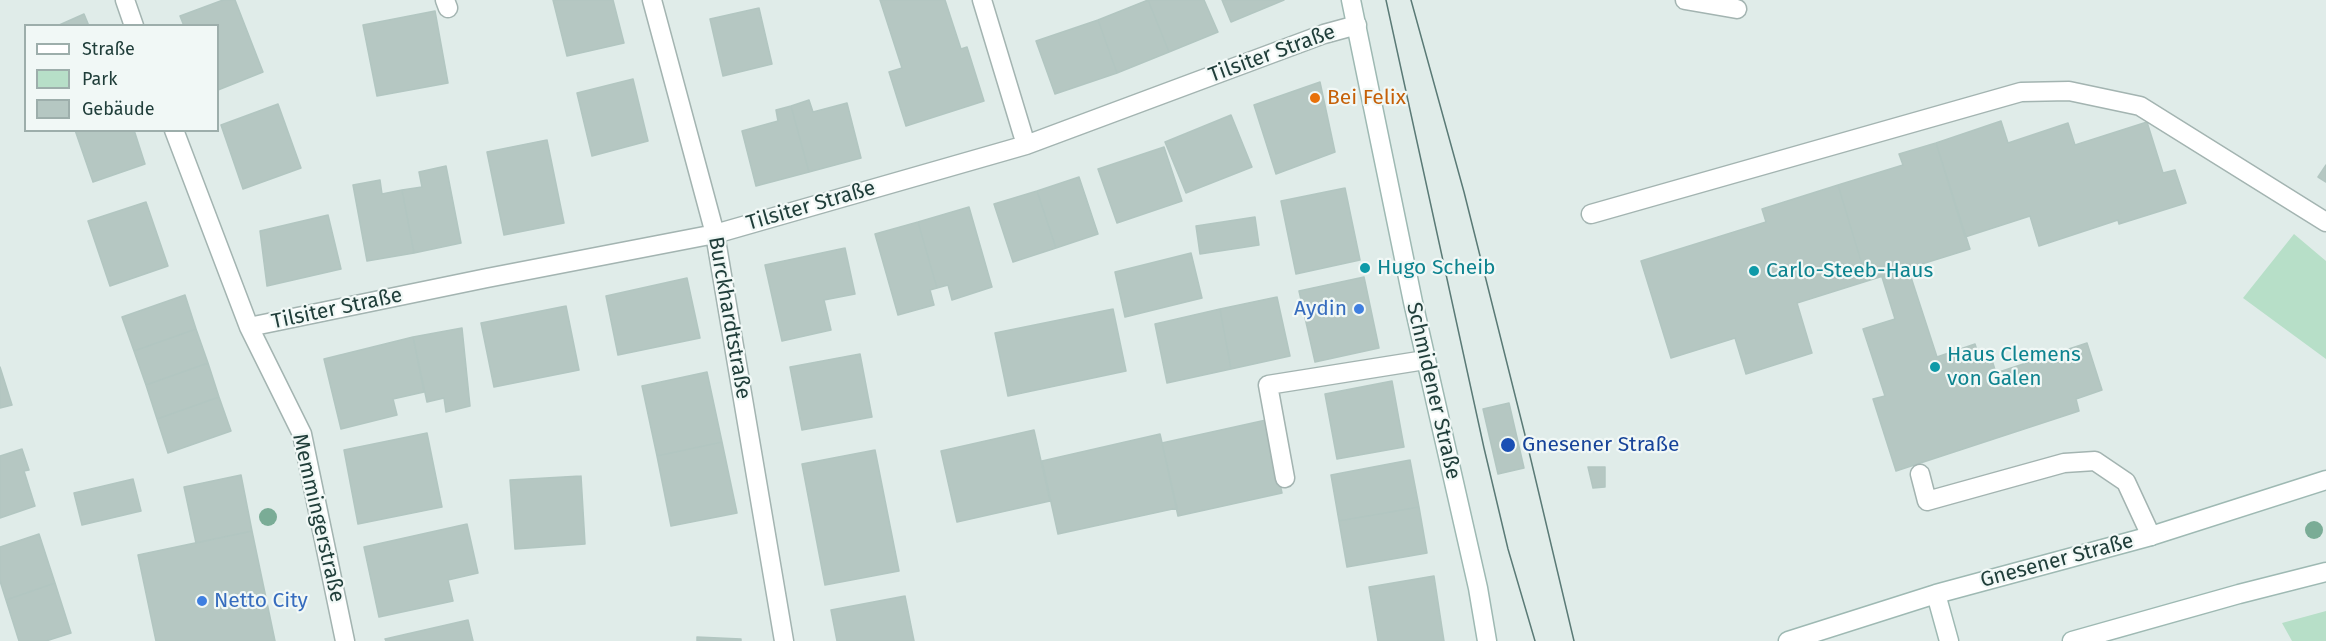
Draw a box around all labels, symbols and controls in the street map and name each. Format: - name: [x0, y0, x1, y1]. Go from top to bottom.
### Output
- street label: Tilsiter Straße: [1205, 19, 1339, 89]
- legend: [24, 24, 219, 132]
- text: Straße: [82, 38, 135, 60]
- text: Park: [82, 68, 117, 90]
- place label: Bei Felix: [1327, 85, 1406, 111]
- marker: Bei Felix: [1308, 91, 1322, 105]
- text: Gebäude: [82, 98, 155, 120]
- street label: Tilsiter Straße: [744, 176, 878, 236]
- street label: Burckhardtstraße: [702, 235, 756, 401]
- place label: Hugo Scheib: [1377, 255, 1496, 281]
- place label: Carlo-Steeb-Haus: [1766, 258, 1933, 284]
- marker: Hugo Scheib: [1358, 261, 1372, 275]
- marker: Carlo-Steeb-Haus: [1747, 264, 1761, 278]
- street label: Tilsiter Straße: [269, 283, 405, 335]
- place label: Aydin: [1294, 296, 1347, 322]
- street label: Schmidener Straße: [1400, 300, 1466, 482]
- marker: Aydin: [1352, 302, 1366, 316]
- place label: Haus Clemens von Galen: [1947, 342, 2081, 392]
- marker: Haus Clemens von Galen: [1928, 360, 1942, 374]
- street label: Memmingerstraße: [286, 431, 350, 605]
- place label: Gnesener Straße: [1522, 432, 1679, 458]
- marker: Gnesener Straße: [1499, 436, 1517, 454]
- street label: Gnesener Straße: [1978, 528, 2136, 594]
- place label: Netto City: [214, 588, 308, 614]
- marker: Netto City: [195, 594, 209, 608]

